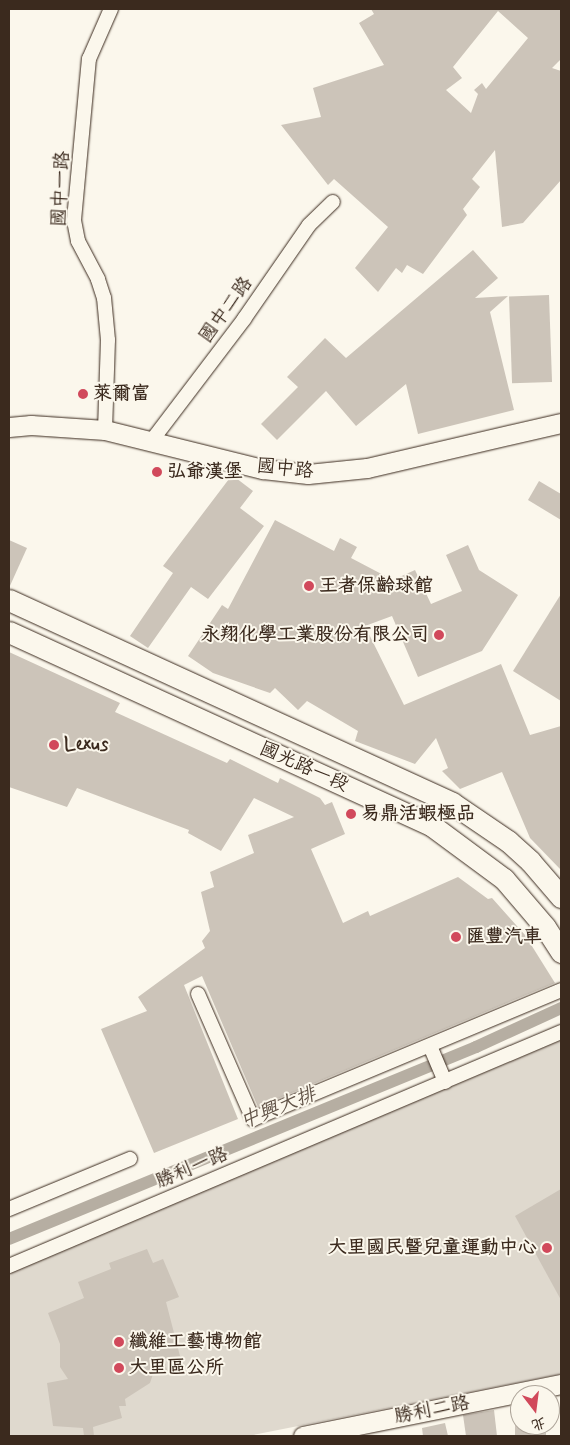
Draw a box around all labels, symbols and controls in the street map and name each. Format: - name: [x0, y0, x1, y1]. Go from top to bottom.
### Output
- street label: 國中一路: [48, 150, 74, 228]
- street label: 國中二路: [194, 273, 258, 347]
- place label: 萊爾富: [93, 383, 150, 405]
- marker: 萊爾富: [77, 388, 89, 400]
- street label: 國中路: [255, 455, 315, 483]
- place label: 弘爺漢堡: [167, 461, 243, 483]
- marker: 弘爺漢堡: [151, 466, 163, 478]
- place label: 王者保齡球館: [319, 575, 433, 597]
- marker: 王者保齡球館: [303, 580, 315, 592]
- place label: 永翔化學工業股份有限公司: [201, 624, 429, 646]
- marker: 永翔化學工業股份有限公司: [433, 629, 445, 641]
- place label: Lexus: [64, 734, 108, 756]
- street label: 國光路一段: [256, 737, 352, 797]
- marker: Lexus: [48, 739, 60, 751]
- place label: 易鼎活蝦極品: [361, 803, 475, 825]
- marker: 易鼎活蝦極品: [345, 808, 357, 820]
- place label: 匯豐汽車: [466, 926, 542, 948]
- marker: 匯豐汽車: [450, 931, 462, 943]
- water label: 中興大排: [236, 1082, 320, 1134]
- street label: 勝利一路: [153, 1143, 231, 1193]
- place label: 大里國民暨兒童運動中心: [328, 1237, 537, 1259]
- marker: 大里國民暨兒童運動中心: [541, 1242, 553, 1254]
- place label: 纖維工藝博物館: [129, 1331, 262, 1353]
- marker: 纖維工藝博物館: [113, 1336, 125, 1348]
- place label: 大里區公所: [129, 1357, 224, 1379]
- marker: 大里區公所: [113, 1362, 125, 1374]
- north arrow: [510, 1385, 560, 1435]
- street label: 勝利二路: [393, 1392, 471, 1428]
- text: 北: [530, 1413, 548, 1434]

